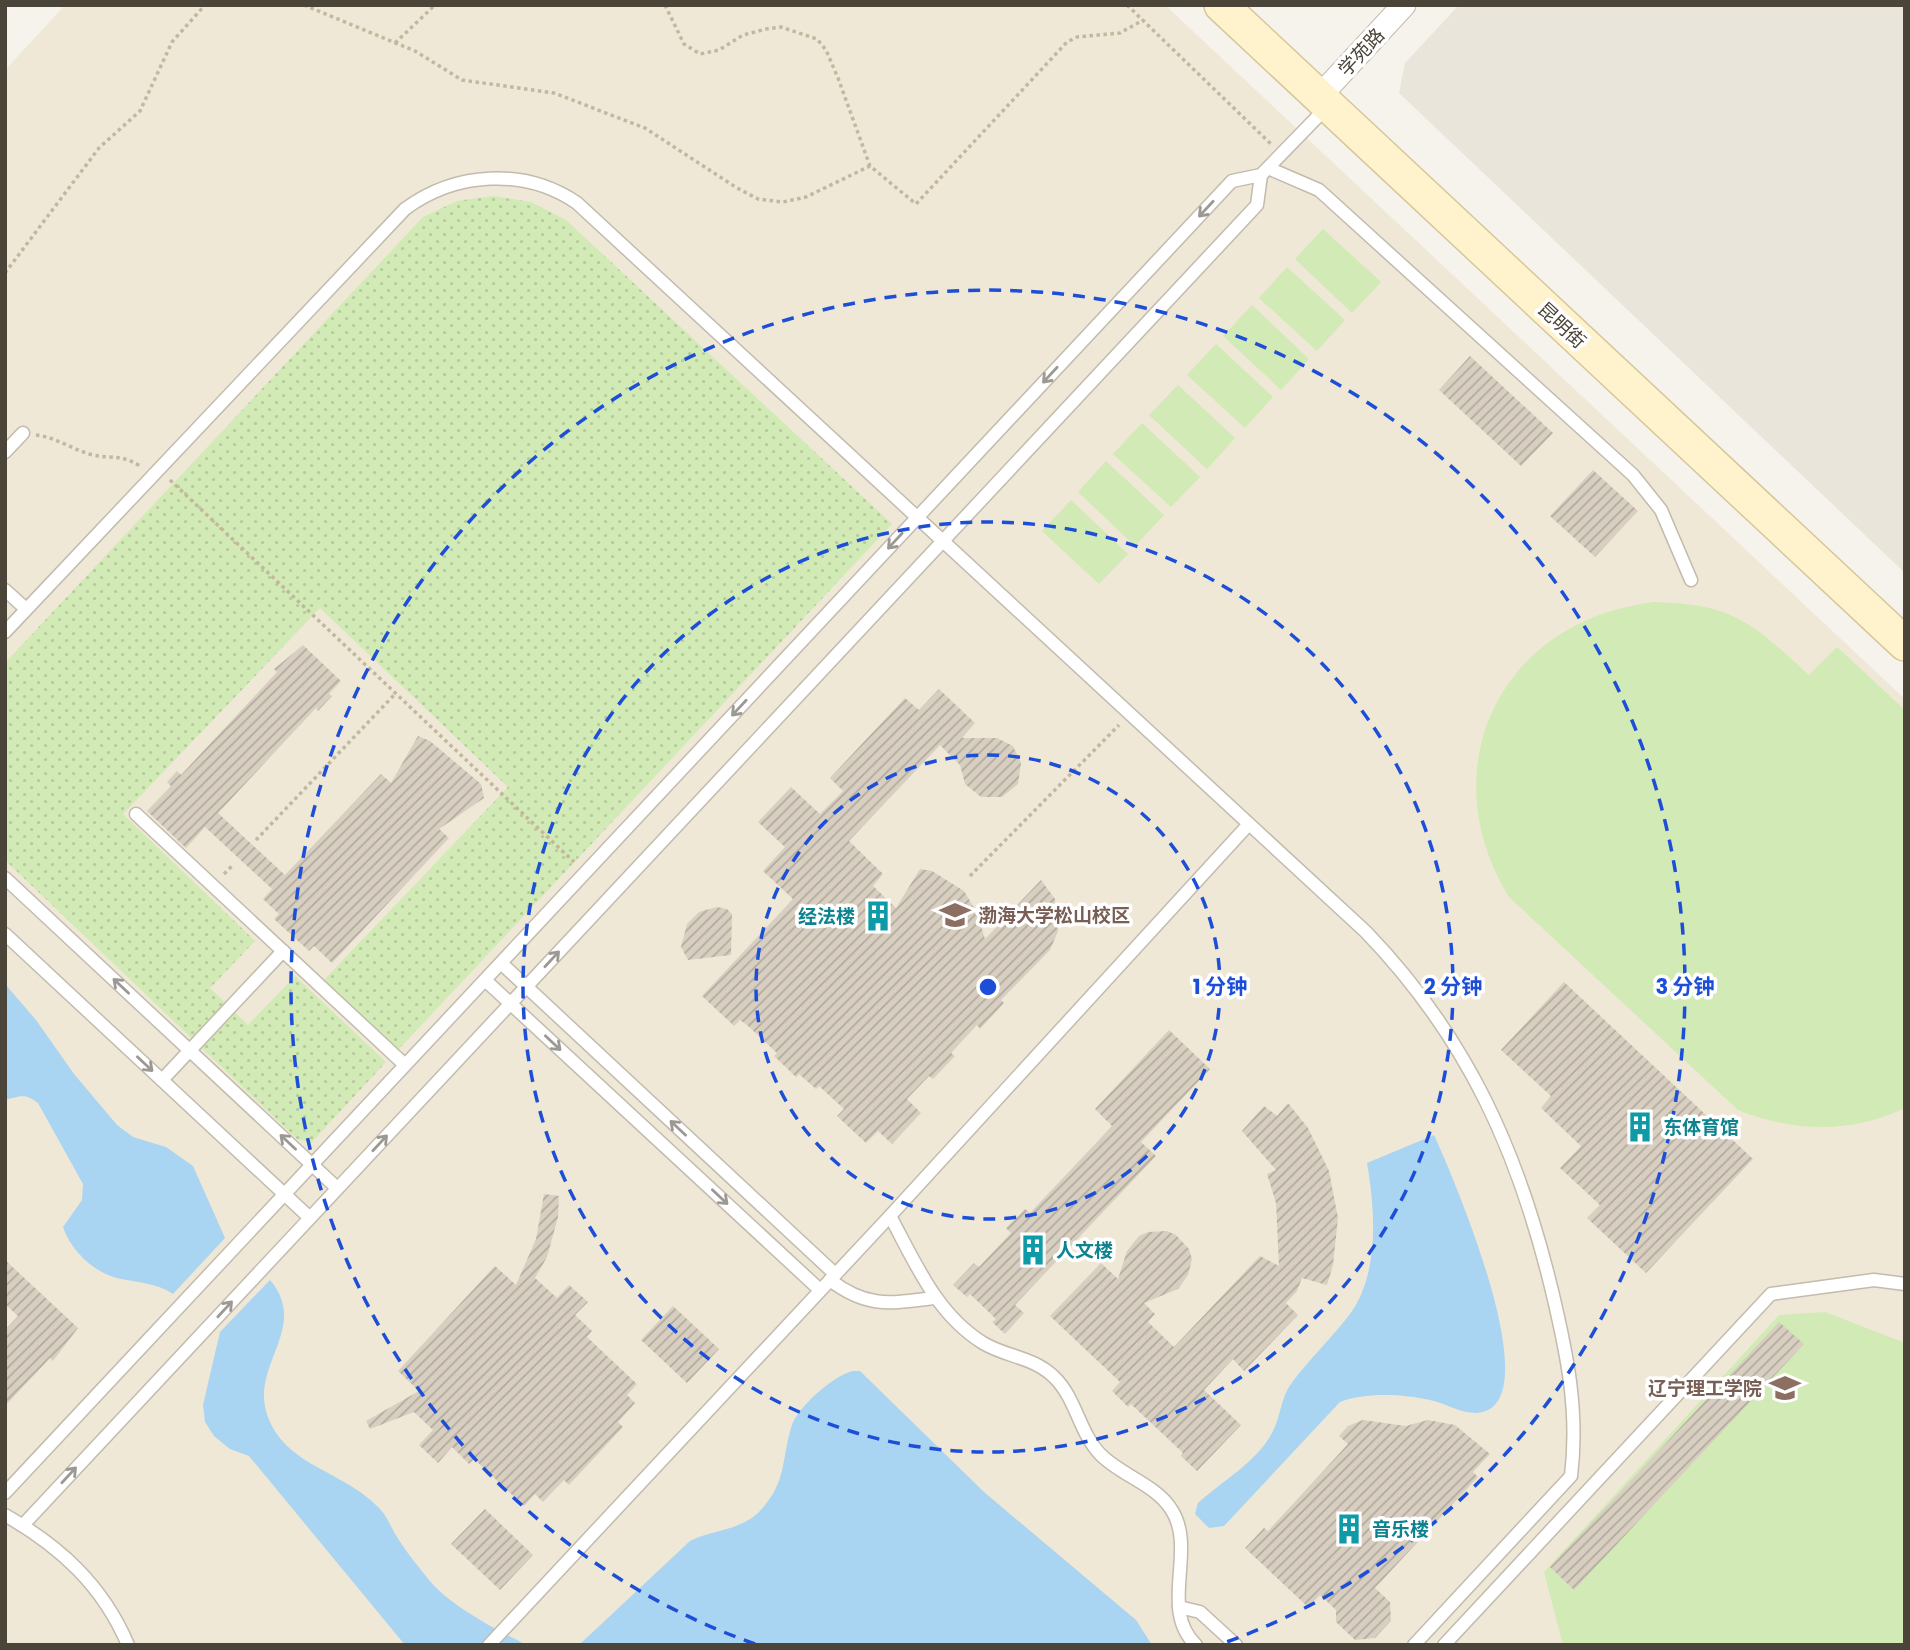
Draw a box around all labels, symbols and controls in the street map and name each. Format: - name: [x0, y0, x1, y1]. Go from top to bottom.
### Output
- street label: 学苑路: [1332, 22, 1391, 82]
- one-way arrow: [1197, 200, 1214, 217]
- street label: 昆明街: [1532, 296, 1592, 355]
- one-way arrow: [1042, 366, 1059, 383]
- one-way arrow: [886, 532, 903, 549]
- one-way arrow: [731, 699, 748, 716]
- school or university icon: 渤海大学松山校区: [938, 898, 972, 932]
- building icon: 经法楼: [861, 899, 895, 933]
- place label: 渤海大学松山校区: [978, 902, 1130, 929]
- place label: 经法楼: [798, 903, 855, 930]
- one-way arrow: [544, 951, 561, 968]
- text: 1 分钟: [1193, 972, 1247, 1001]
- text: 2 分钟: [1424, 972, 1482, 1001]
- text: 3 分钟: [1655, 972, 1715, 1001]
- centre of rings: [976, 975, 1000, 999]
- one-way arrow: [113, 978, 130, 995]
- one-way arrow: [544, 1034, 561, 1051]
- one-way arrow: [136, 1055, 153, 1072]
- building icon: 东体育馆: [1623, 1110, 1657, 1144]
- place label: 东体育馆: [1663, 1114, 1739, 1141]
- one-way arrow: [670, 1119, 687, 1136]
- one-way arrow: [280, 1133, 297, 1150]
- one-way arrow: [372, 1134, 388, 1152]
- one-way arrow: [711, 1189, 728, 1206]
- building icon: 人文楼: [1016, 1233, 1050, 1267]
- place label: 人文楼: [1056, 1237, 1113, 1264]
- one-way arrow: [216, 1301, 233, 1318]
- school or university icon: 辽宁理工学院: [1768, 1371, 1802, 1405]
- place label: 辽宁理工学院: [1648, 1375, 1762, 1402]
- one-way arrow: [61, 1467, 78, 1484]
- building icon: 音乐楼: [1332, 1512, 1366, 1546]
- place label: 音乐楼: [1372, 1516, 1429, 1543]

